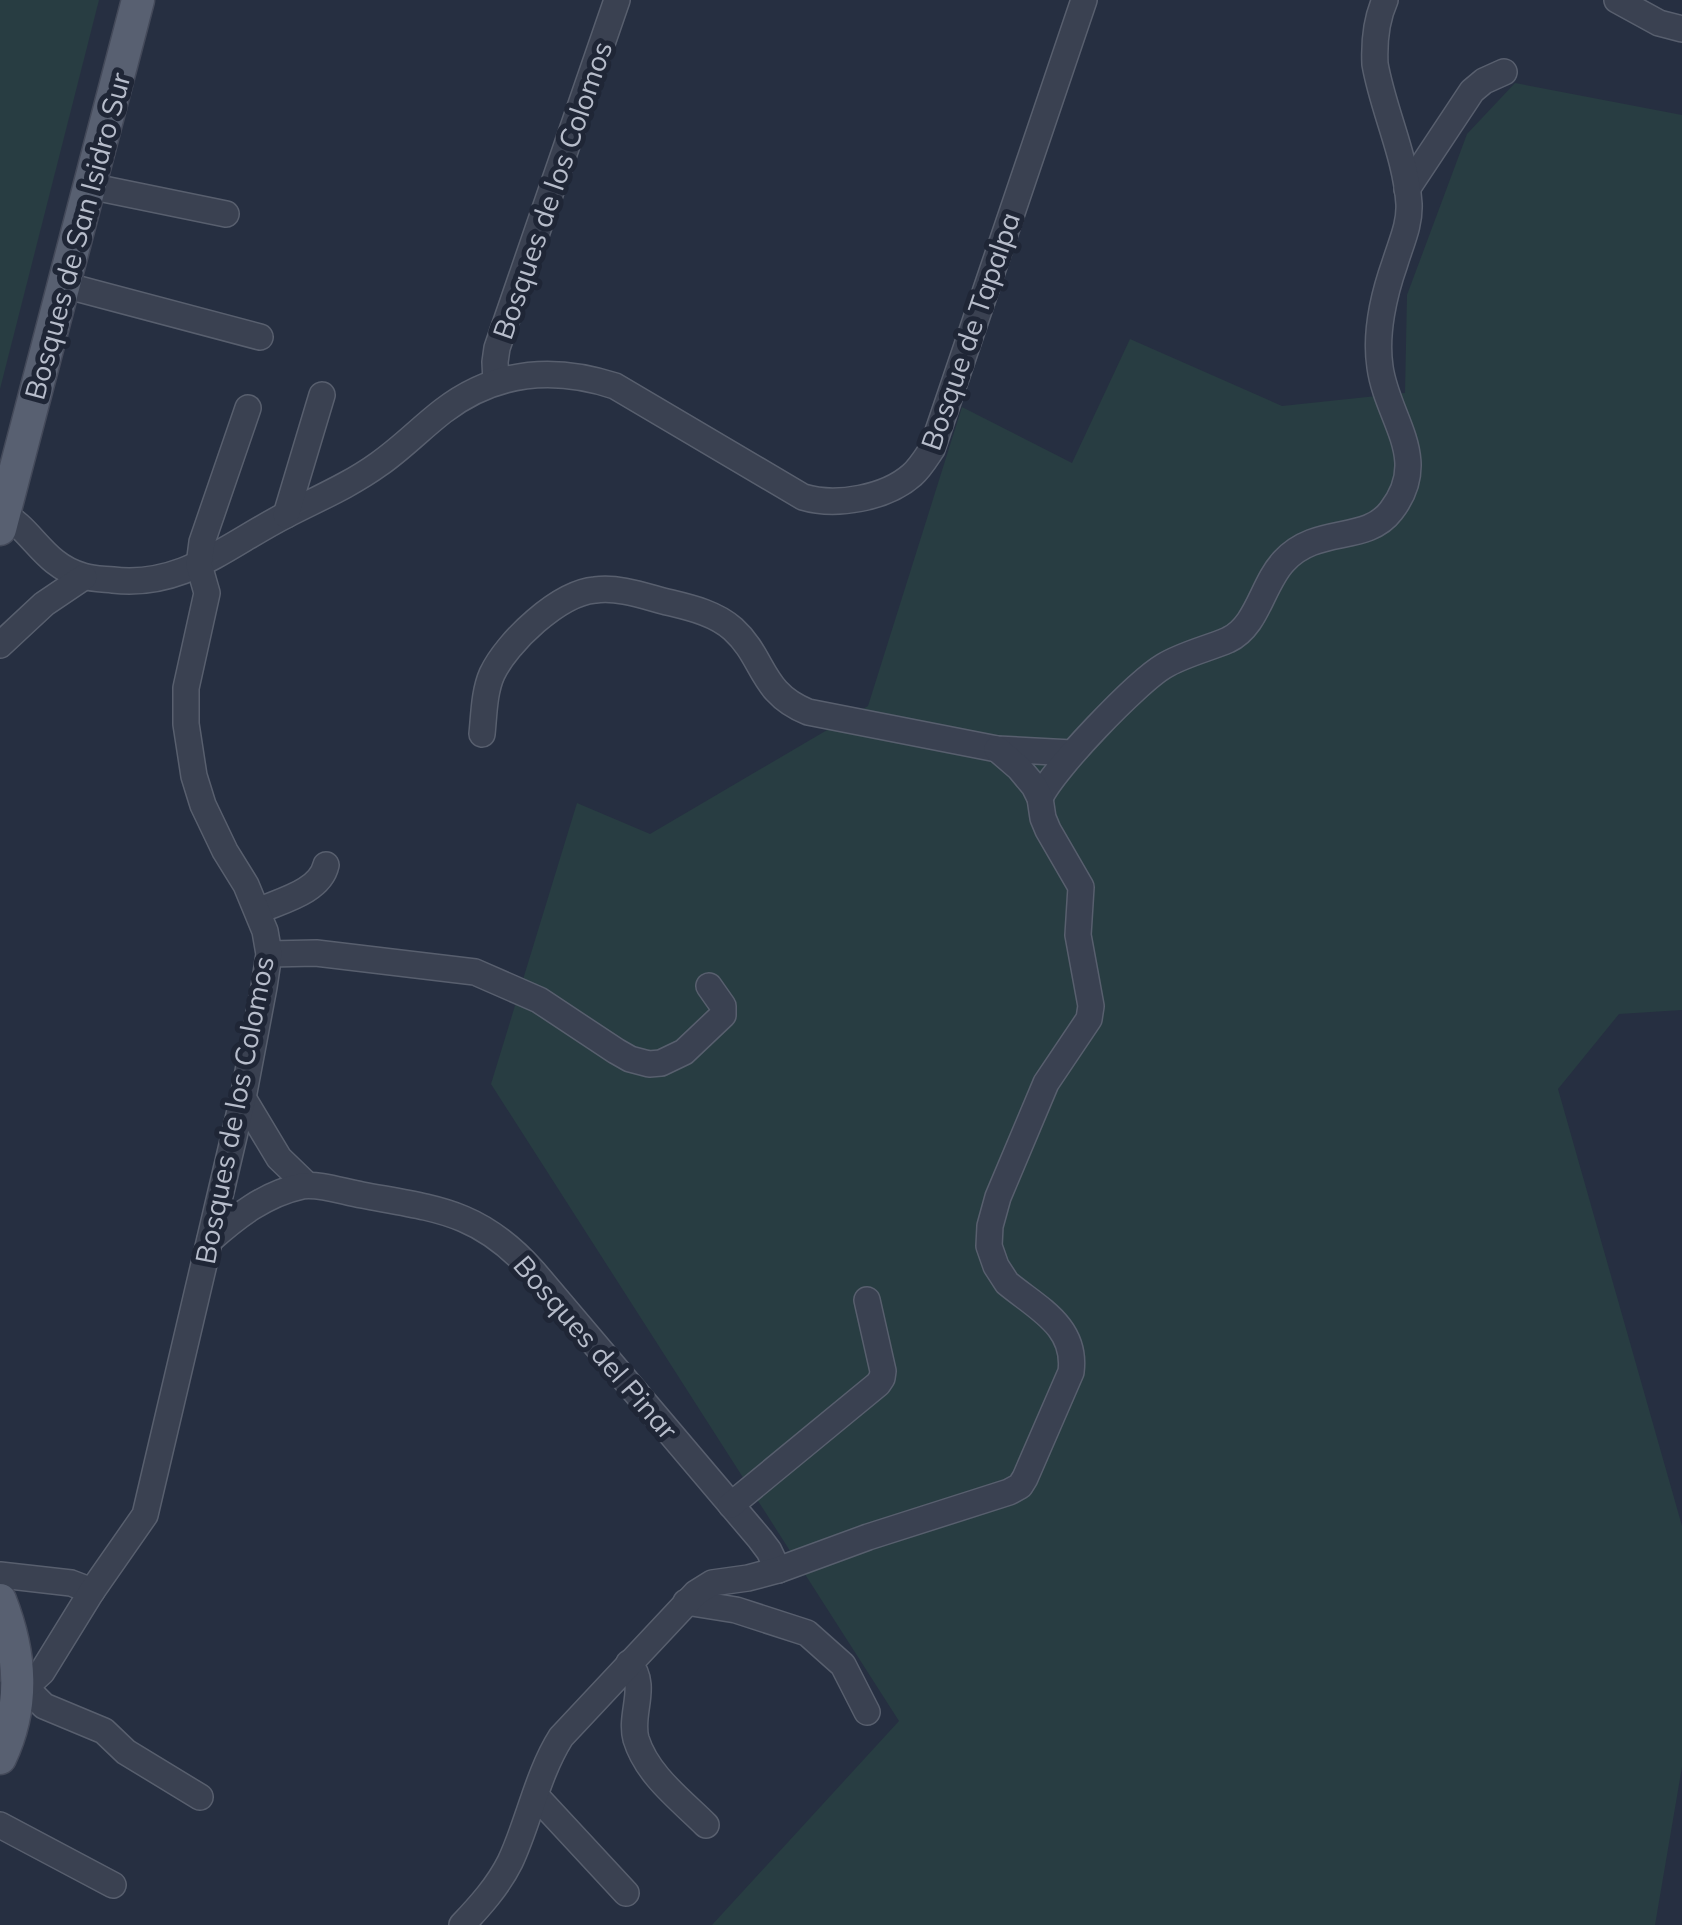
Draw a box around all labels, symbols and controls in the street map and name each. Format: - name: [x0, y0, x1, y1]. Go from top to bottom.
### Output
- street label: Bosques de los Colomos: [485, 36, 619, 344]
- street label: Bosques de San Isidro Sur: [16, 68, 138, 403]
- street label: Bosque de Tapalpa: [913, 207, 1027, 455]
- street label: Bosques de los Colomos: [187, 953, 281, 1267]
- street label: Bosques del Pinar: [507, 1248, 686, 1447]

